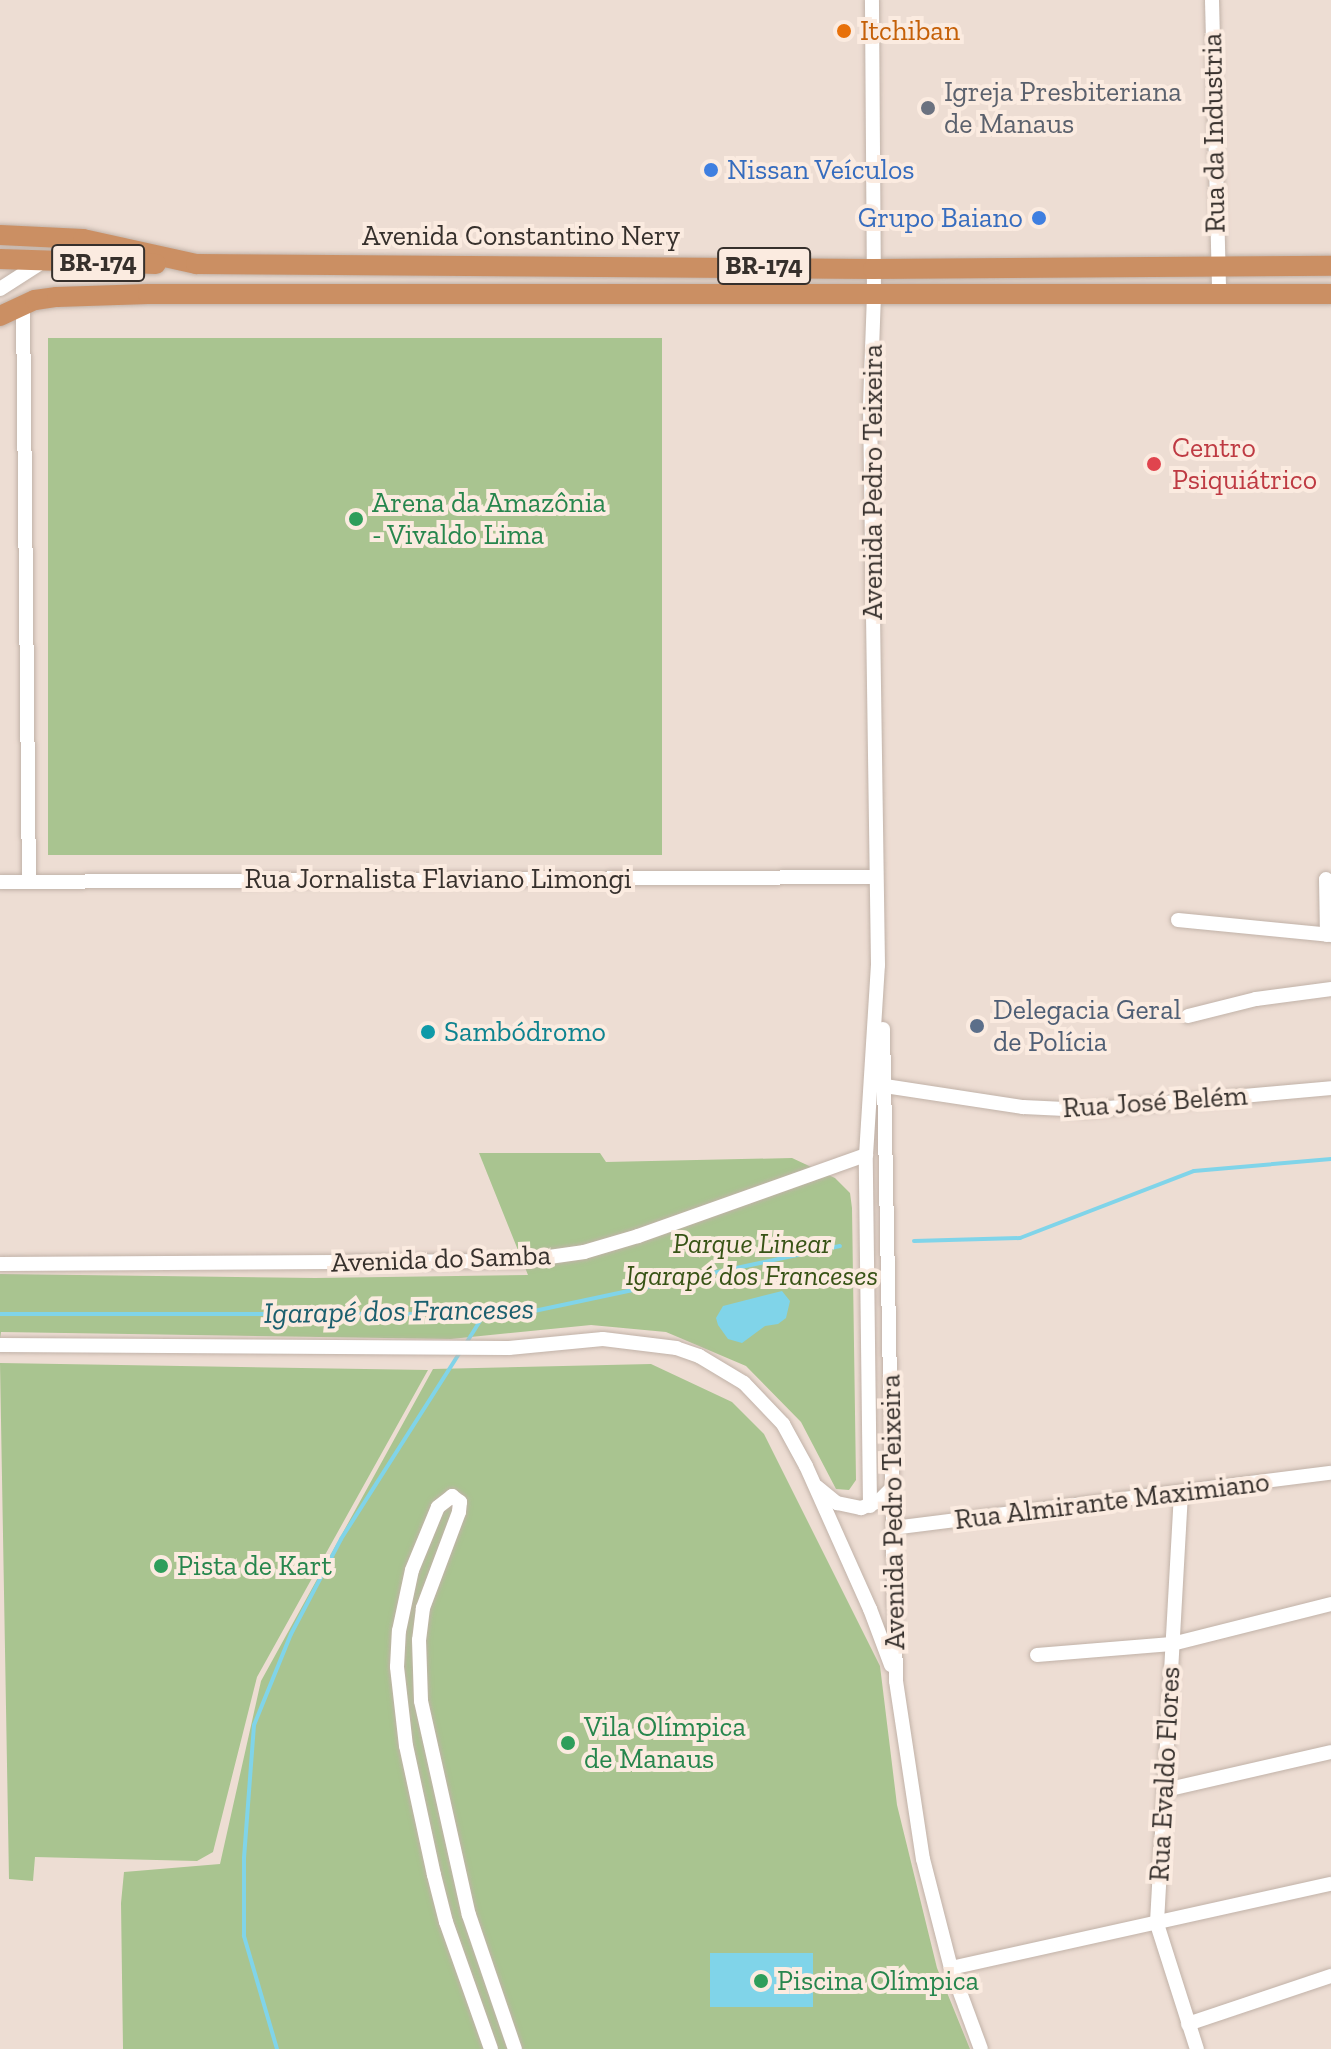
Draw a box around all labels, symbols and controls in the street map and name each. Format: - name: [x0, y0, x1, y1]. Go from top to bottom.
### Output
- place label: Itchiban: [860, 14, 960, 48]
- marker: Itchiban: [835, 22, 853, 40]
- street label: Rua da Industria: [1195, 33, 1233, 233]
- place label: Igreja Presbiteriana de Manaus: [944, 75, 1182, 141]
- marker: Igreja Presbiteriana de Manaus: [919, 99, 937, 117]
- place label: Nissan Veículos: [727, 153, 915, 187]
- marker: Nissan Veículos: [702, 161, 720, 179]
- place label: Grupo Baiano: [858, 201, 1023, 235]
- marker: Grupo Baiano: [1030, 209, 1048, 227]
- street label: Avenida Constantino Nery: [362, 219, 680, 253]
- road number: BR-174: [50, 241, 146, 285]
- road number: BR-174: [716, 244, 812, 288]
- street label: Avenida Pedro Teixeira: [856, 344, 890, 620]
- place label: Centro Psiquiátrico: [1172, 431, 1317, 497]
- marker: Centro Psiquiátrico: [1143, 453, 1165, 475]
- place label: Arena da Amazônia - Vivaldo Lima: [372, 486, 607, 552]
- marker: Arena da Amazônia - Vivaldo Lima: [347, 510, 365, 528]
- street label: Rua Jornalista Flaviano Limongi: [244, 862, 632, 896]
- place label: Delegacia Geral de Polícia: [993, 993, 1181, 1059]
- place label: Sambódromo: [444, 1015, 606, 1049]
- marker: Delegacia Geral de Polícia: [968, 1017, 986, 1035]
- marker: Sambódromo: [419, 1023, 437, 1041]
- street label: Rua José Belém: [1061, 1079, 1249, 1125]
- park label: Parque Linear Igarapé dos Franceses: [626, 1227, 878, 1293]
- street label: Avenida do Samba: [330, 1238, 552, 1280]
- water label: Igarapé dos Franceses: [263, 1291, 535, 1331]
- street label: Avenida Pedro Teixeira: [874, 1374, 912, 1650]
- street label: Rua Almirante Maximiano: [952, 1465, 1272, 1537]
- place label: Pista de Kart: [177, 1549, 332, 1583]
- marker: Pista de Kart: [152, 1557, 170, 1575]
- street label: Rua Evaldo Flores: [1143, 1666, 1187, 1882]
- place label: Vila Olímpica de Manaus: [584, 1710, 746, 1776]
- marker: Vila Olímpica de Manaus: [559, 1734, 577, 1752]
- place label: Piscina Olímpica: [777, 1964, 979, 1998]
- marker: Piscina Olímpica: [752, 1972, 770, 1990]

